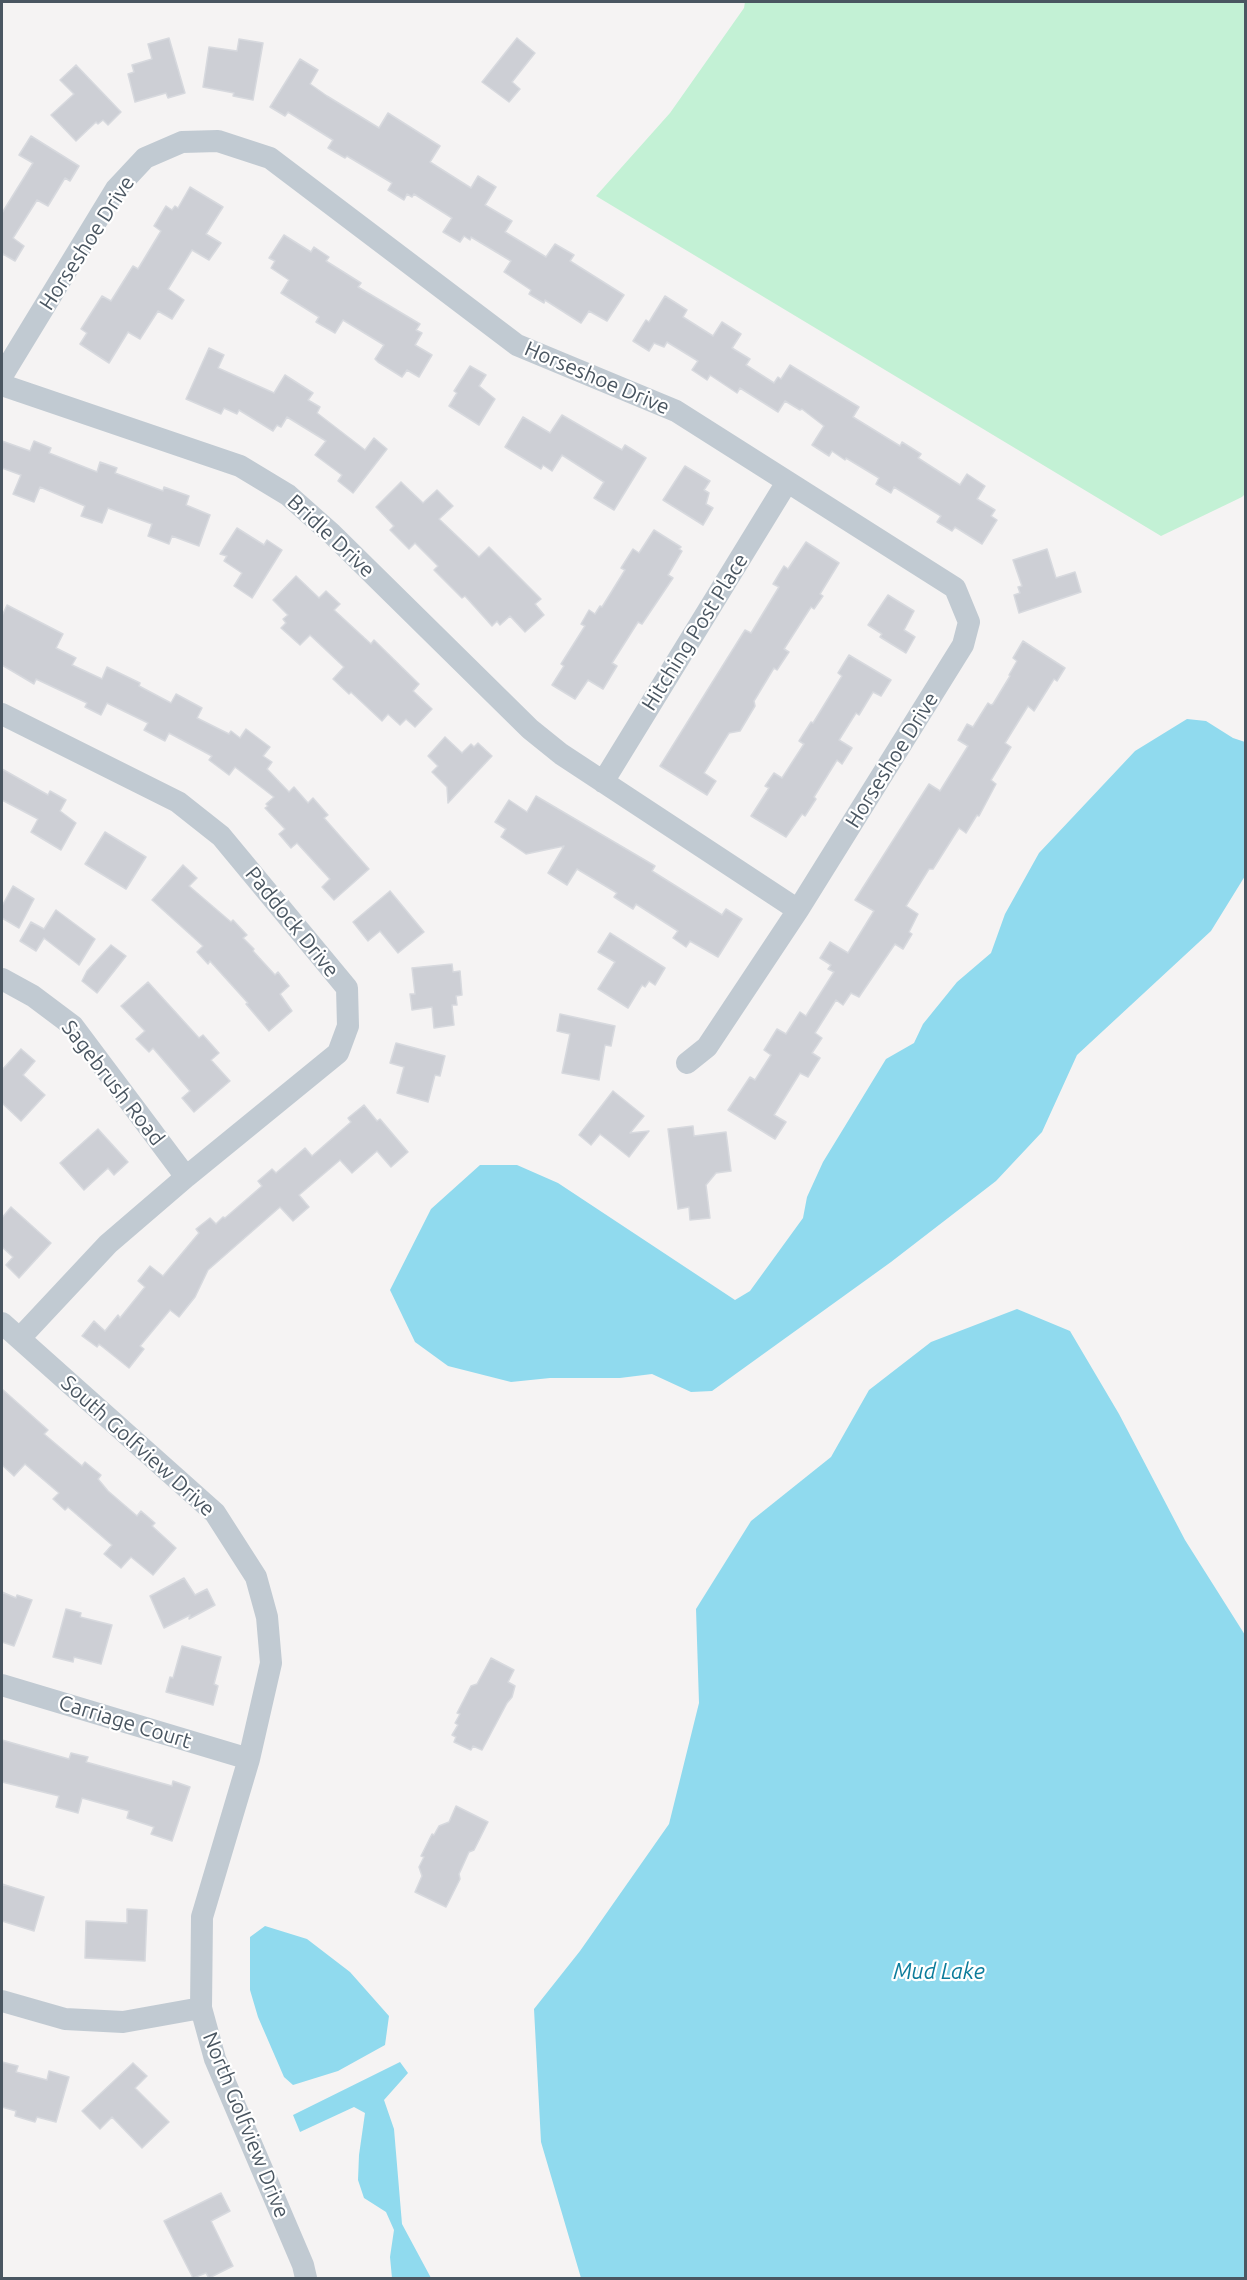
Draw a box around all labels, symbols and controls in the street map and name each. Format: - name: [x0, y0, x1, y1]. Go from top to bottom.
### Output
- street label: Horseshoe Drive: [34, 171, 140, 315]
- street label: Horseshoe Drive: [521, 336, 673, 420]
- street label: Bridle Drive: [282, 489, 380, 583]
- street label: Hitching Post Place: [636, 549, 754, 715]
- street label: Horseshoe Drive: [840, 688, 944, 832]
- street label: Paddock Drive: [240, 862, 344, 982]
- street label: Sagebrush Road: [56, 1015, 170, 1151]
- street label: South Golfview Drive: [56, 1370, 220, 1522]
- street label: Carriage Court: [56, 1690, 194, 1754]
- water label: Mud Lake: [893, 1959, 985, 1985]
- street label: North Golfview Drive: [197, 2028, 295, 2222]

